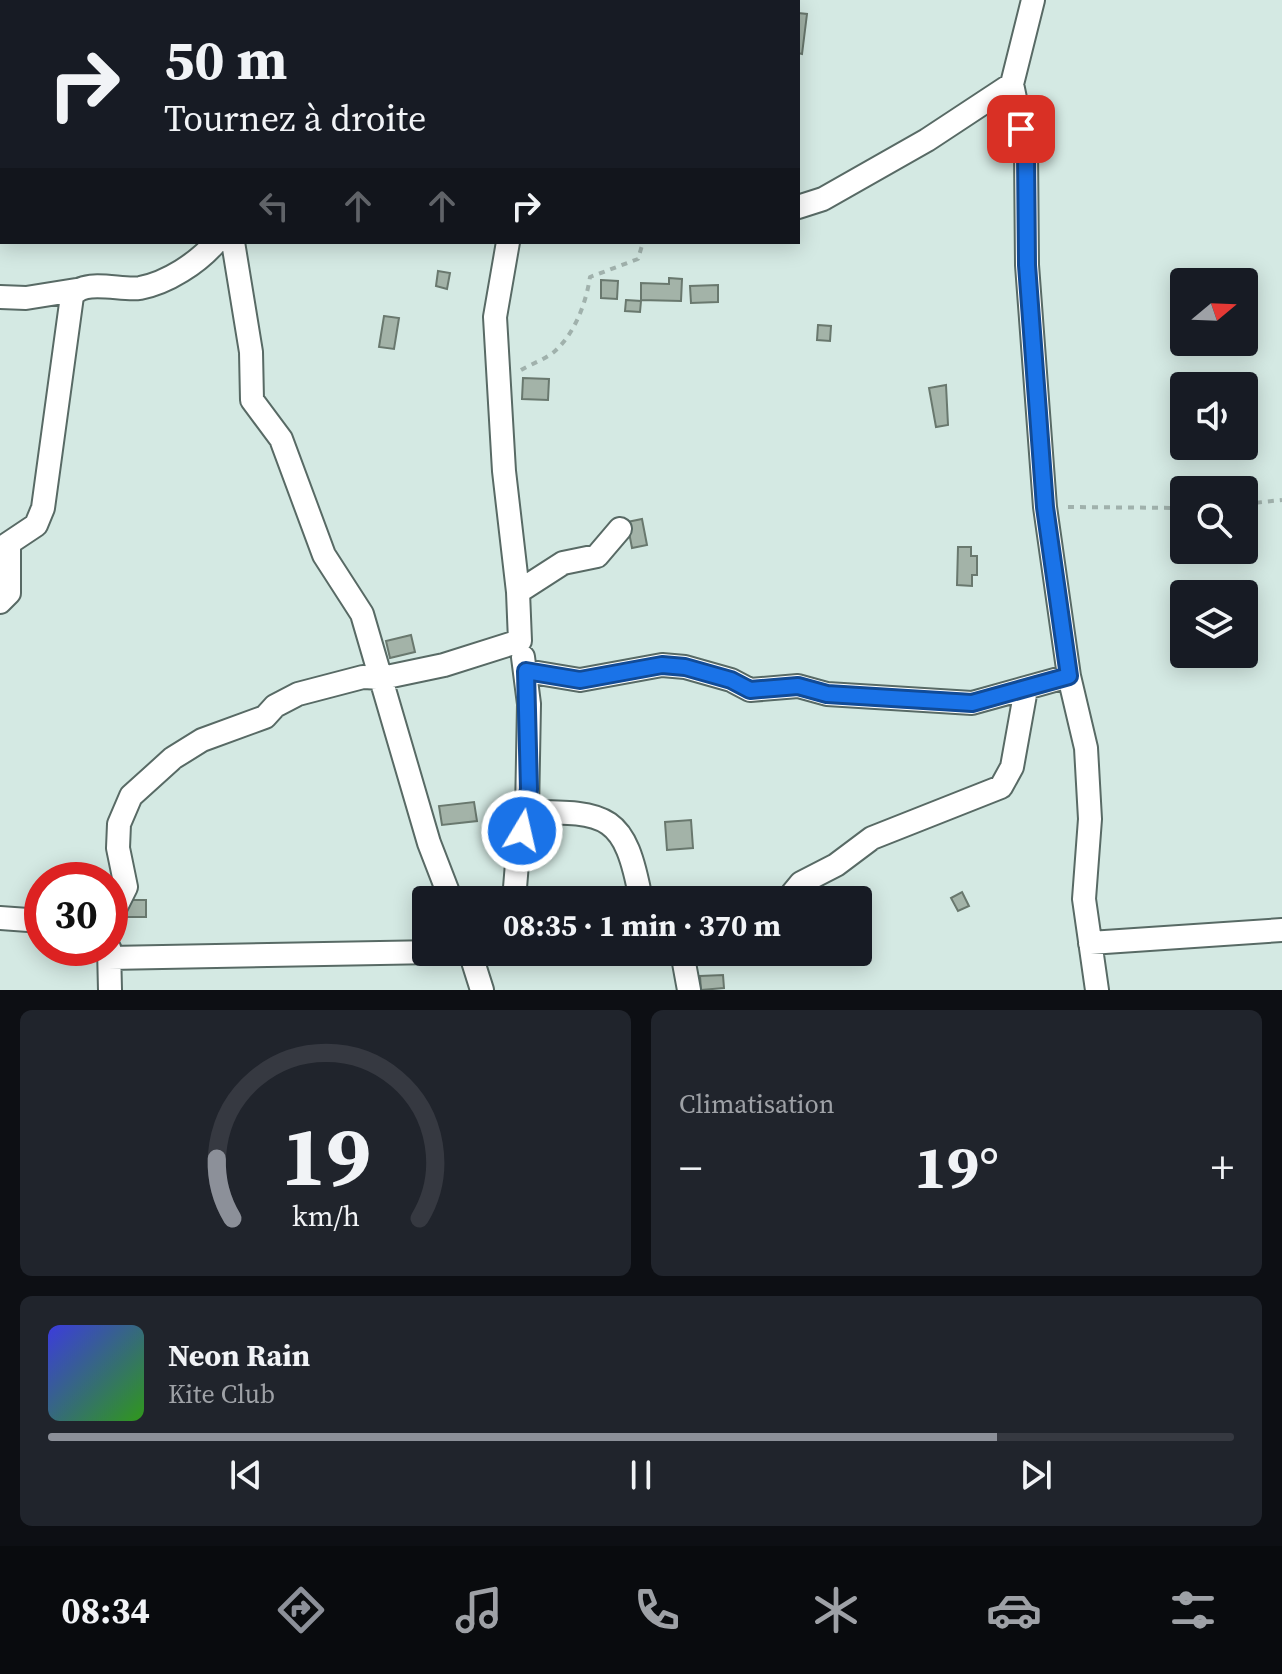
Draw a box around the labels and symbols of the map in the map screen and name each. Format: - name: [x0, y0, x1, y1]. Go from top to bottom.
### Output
- pin: [987, 95, 1055, 163]
- north arrow: [1170, 268, 1258, 356]
- position arrow: [480, 789, 564, 873]
- speed limit sign: 30: [24, 862, 128, 966]

